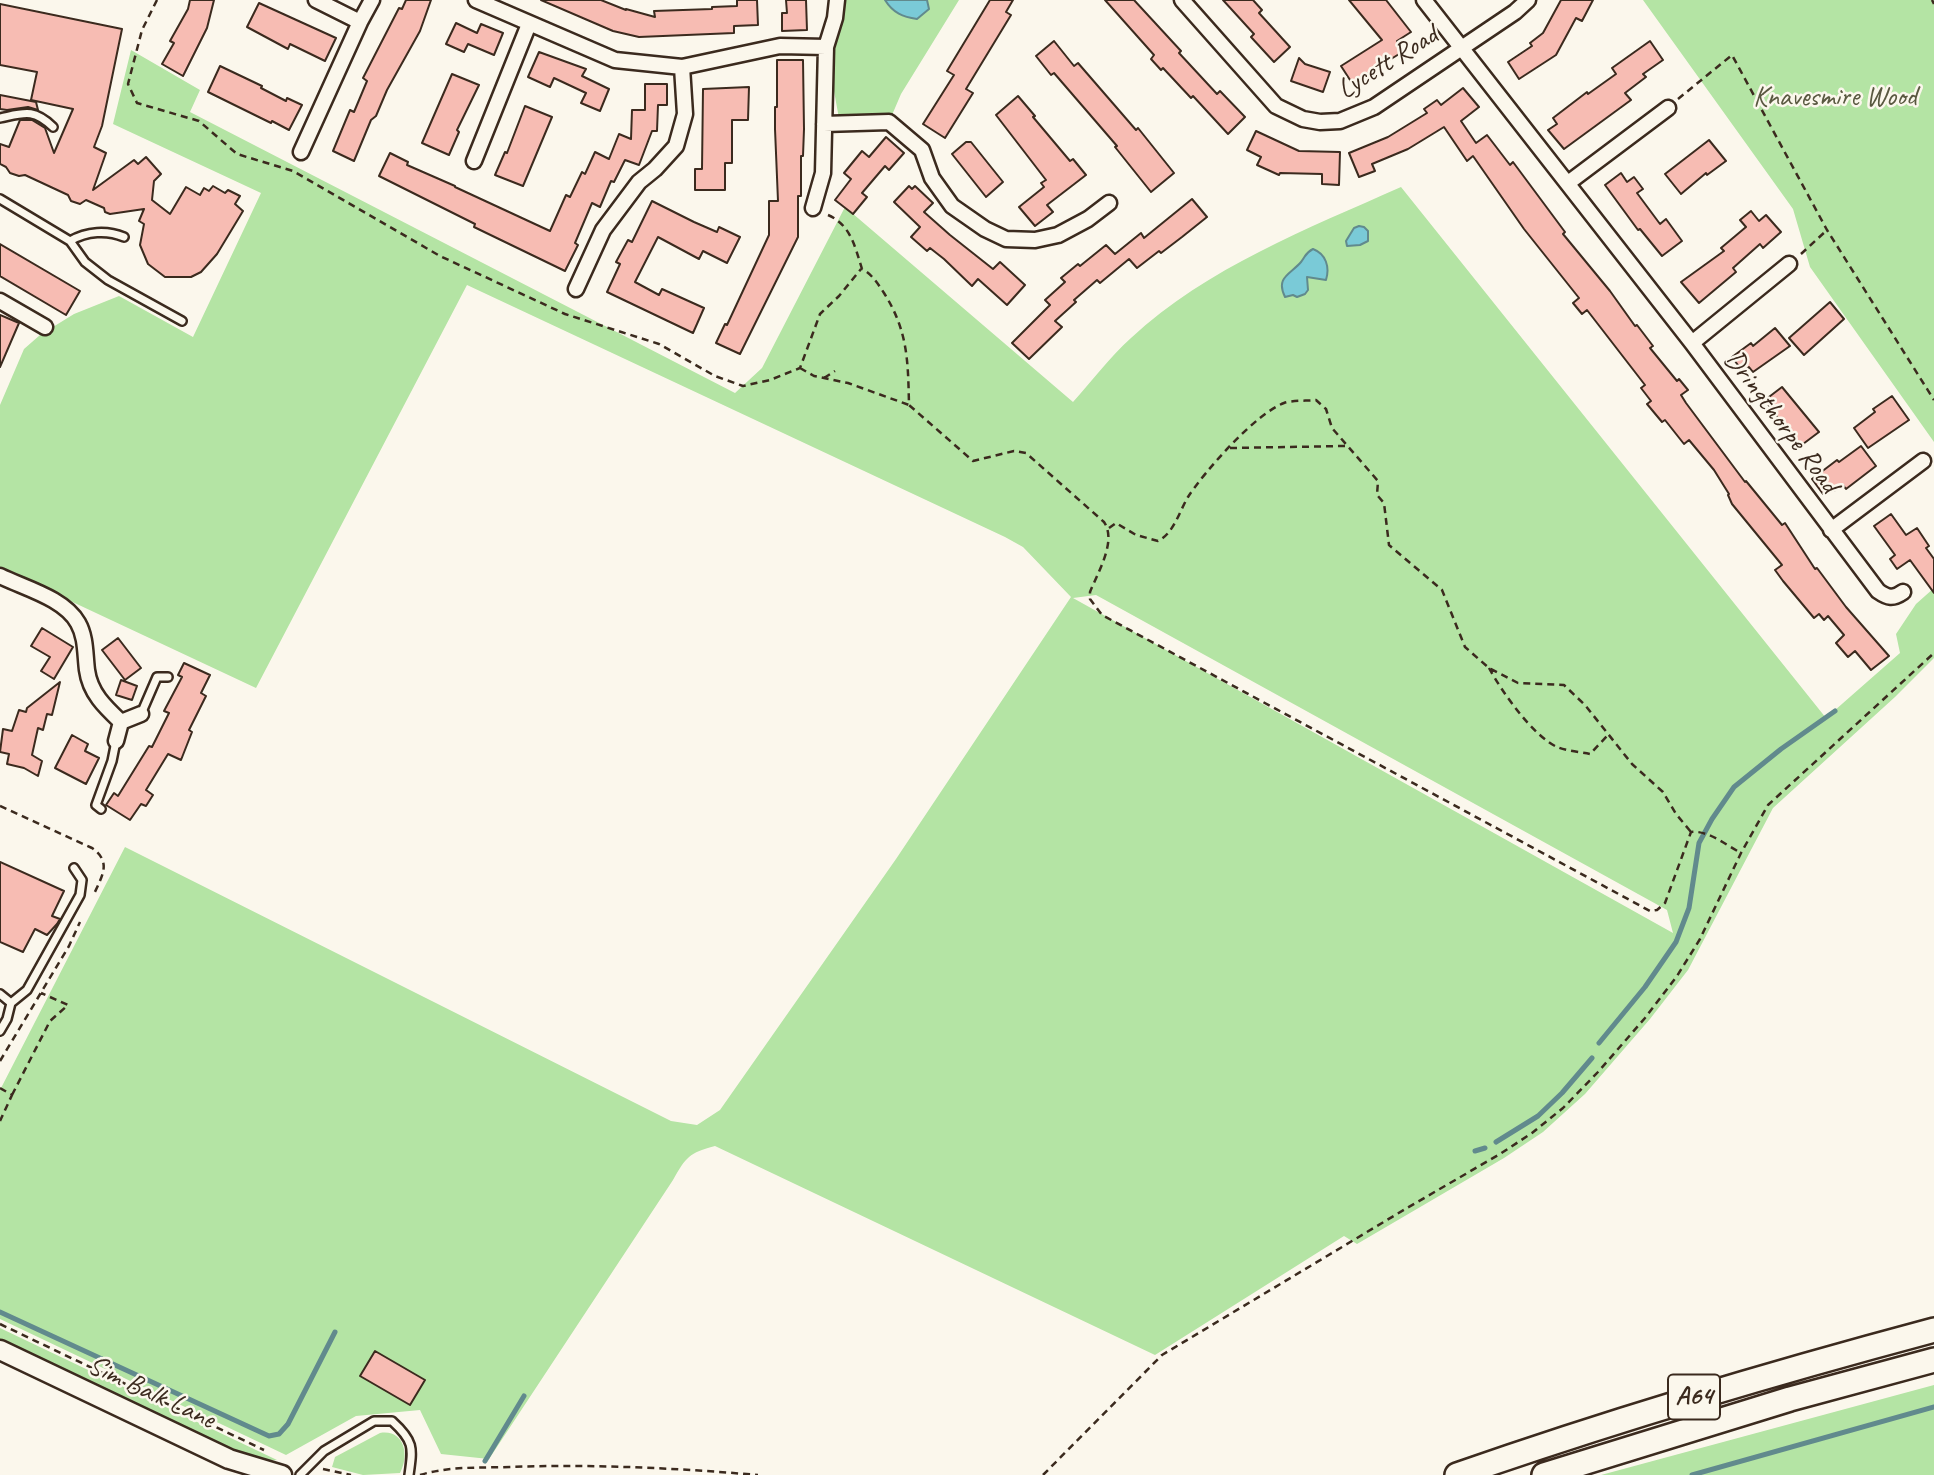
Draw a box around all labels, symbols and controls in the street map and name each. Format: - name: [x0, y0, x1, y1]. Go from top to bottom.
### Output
- street label: Lycett Road: [1332, 19, 1444, 107]
- park label: Knavesmire Wood: [1753, 81, 1917, 115]
- street label: Dringthorpe Road: [1717, 344, 1845, 500]
- street label: Sim Balk Lane: [82, 1349, 220, 1437]
- road number: A64: [1668, 1374, 1720, 1420]

